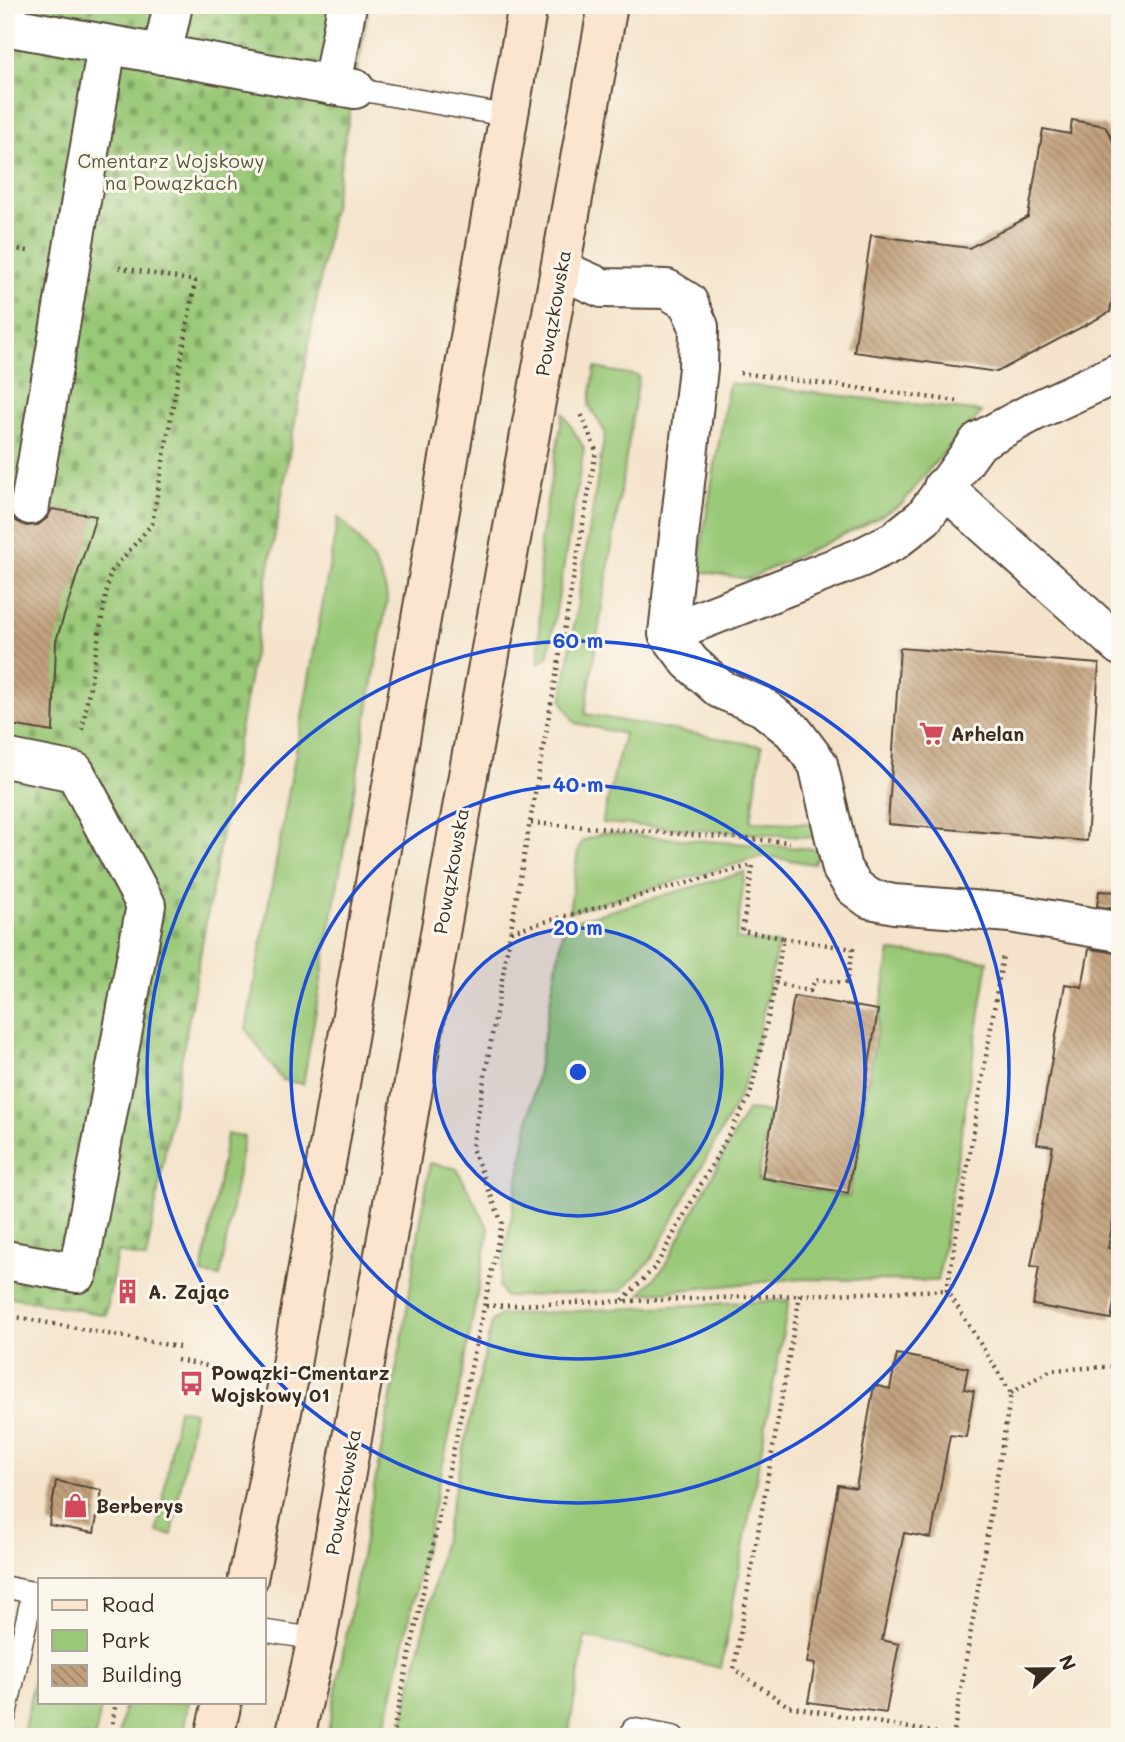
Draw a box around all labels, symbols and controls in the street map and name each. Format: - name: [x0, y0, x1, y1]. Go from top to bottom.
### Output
- park label: Cmentarz Wojskowy na Powązkach: [78, 148, 264, 195]
- street label: Powązkowska: [529, 248, 576, 378]
- text: 60 m: [553, 626, 603, 653]
- supermarket icon: Arhelan: [917, 720, 945, 748]
- place label: Arhelan: [951, 721, 1024, 746]
- text: 40 m: [552, 770, 604, 797]
- street label: Powązkowska: [427, 806, 474, 936]
- text: 20 m: [553, 913, 603, 940]
- centre of rings: [566, 1060, 590, 1084]
- building icon: A. Zając: [114, 1278, 142, 1306]
- place label: A. Zając: [148, 1279, 229, 1304]
- place label: Powązki-Cmentarz Wojskowy 01: [211, 1360, 390, 1407]
- bus stop icon: Powązki-Cmentarz Wojskowy 01: [177, 1370, 205, 1398]
- street label: Powązkowska: [319, 1427, 366, 1557]
- shop icon: Berberys: [62, 1492, 90, 1520]
- place label: Berberys: [96, 1493, 183, 1518]
- legend: [38, 1578, 266, 1704]
- text: Road: [102, 1590, 154, 1617]
- text: Park: [102, 1626, 150, 1653]
- north arrow: [1016, 1634, 1086, 1704]
- text: N: [1054, 1651, 1083, 1674]
- text: Building: [102, 1660, 182, 1687]

